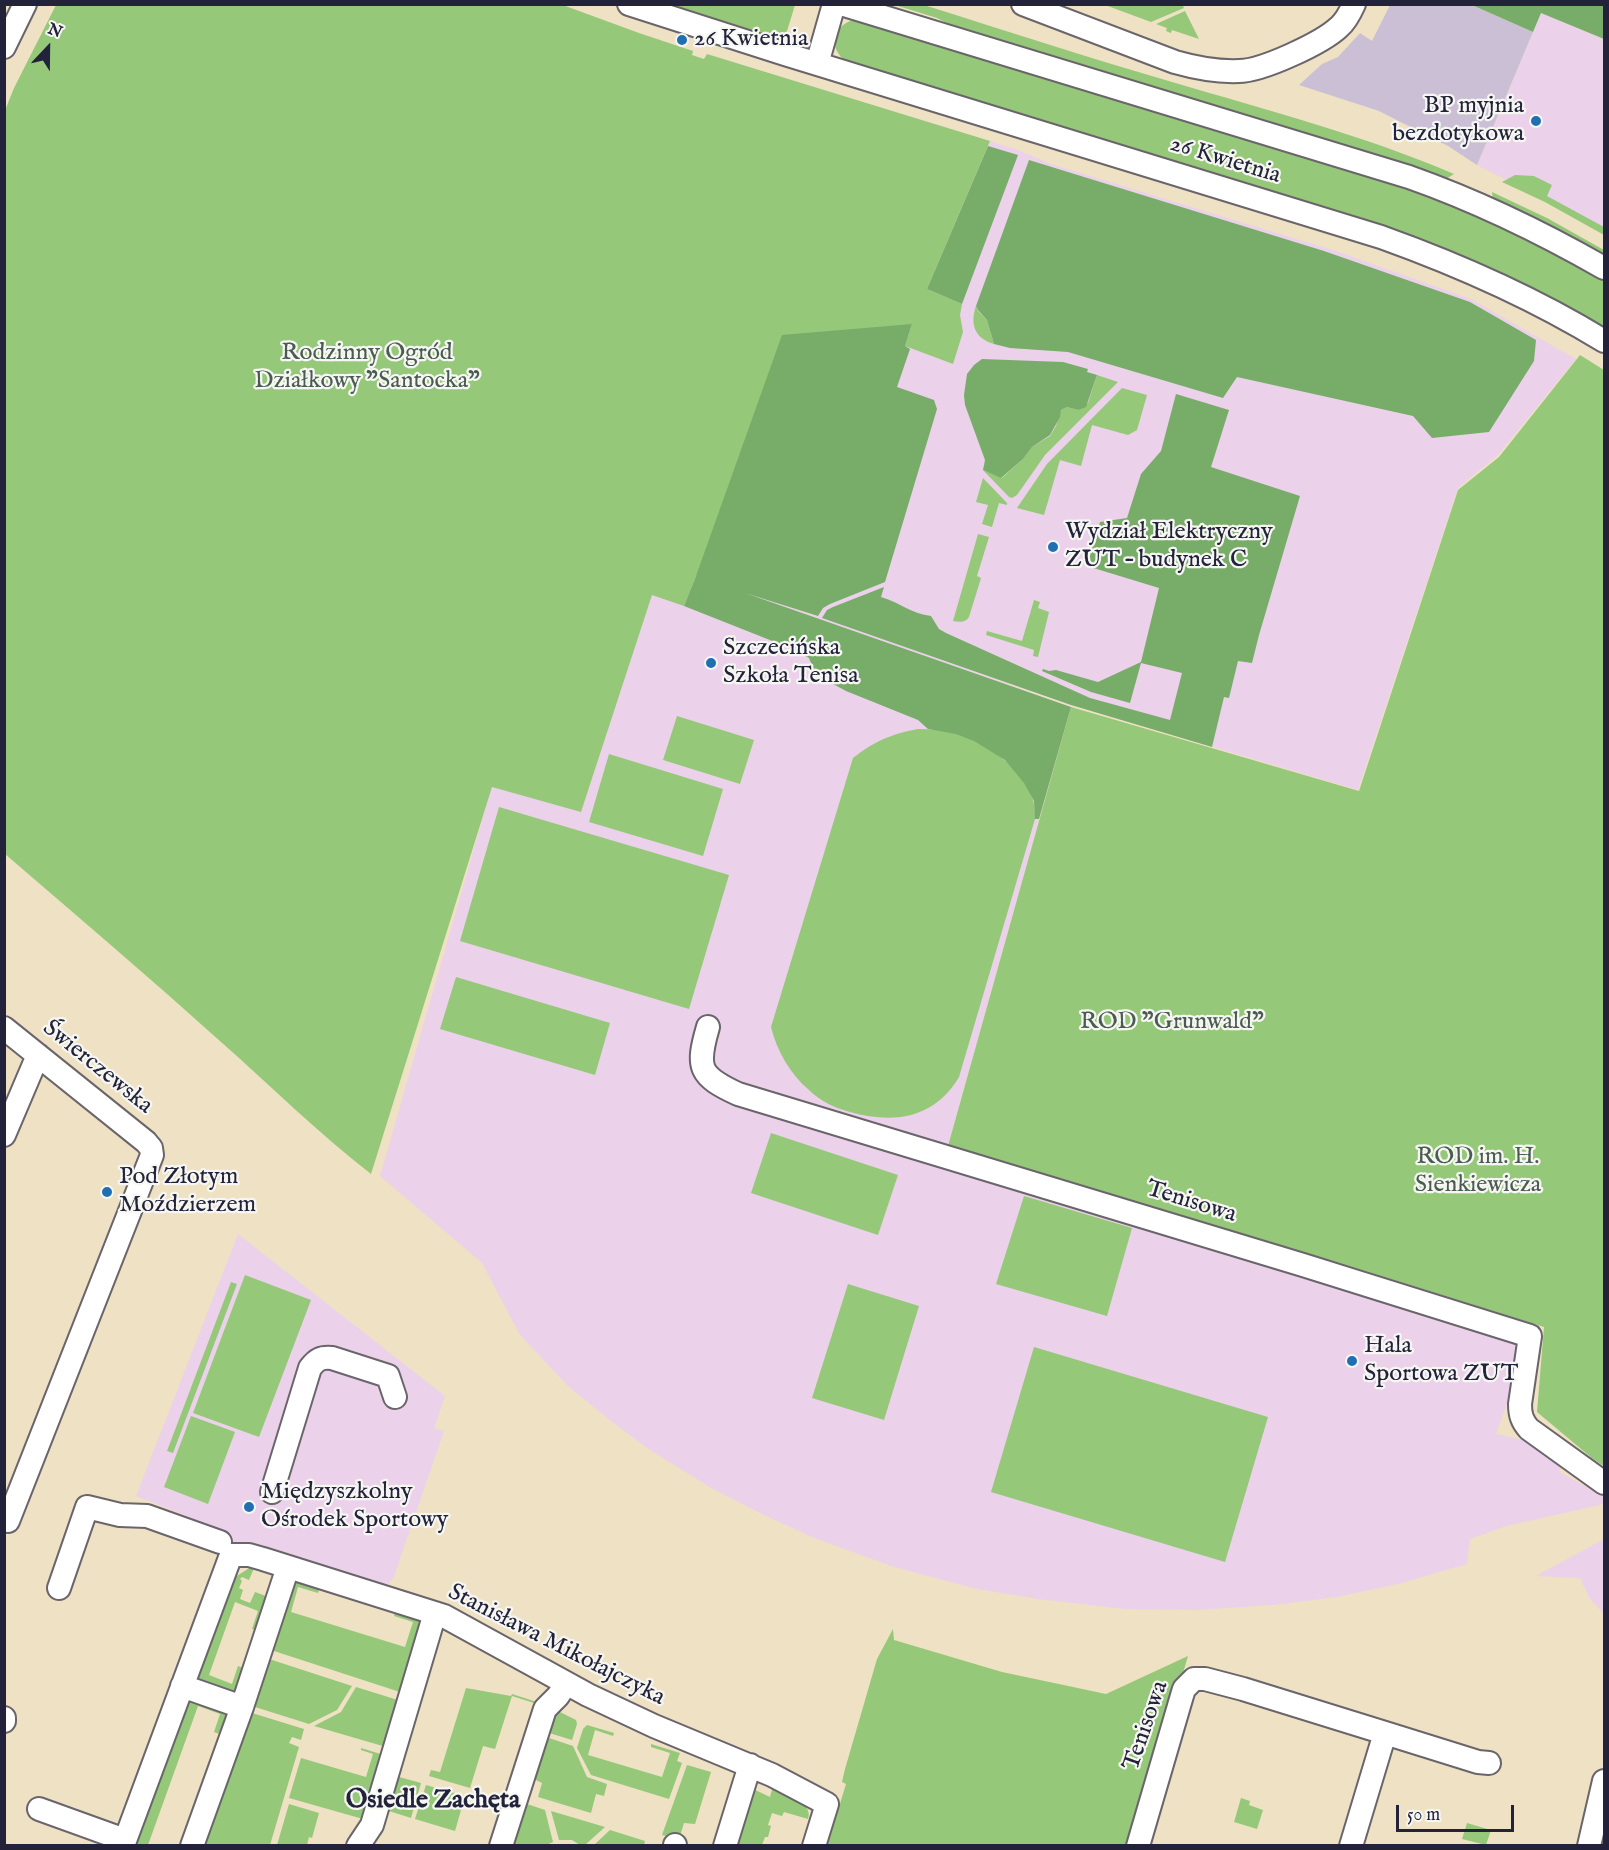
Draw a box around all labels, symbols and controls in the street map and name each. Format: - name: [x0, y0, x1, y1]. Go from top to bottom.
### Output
- north arrow: [18, 18, 78, 78]
- text: N: [45, 19, 65, 43]
- place label: 26 Kwietnia: [694, 26, 808, 54]
- marker: 26 Kwietnia: [675, 33, 689, 47]
- place label: BP myjnia bezdotykowa: [1392, 93, 1524, 149]
- marker: BP myjnia bezdotykowa: [1529, 114, 1543, 128]
- street label: 26 Kwietnia: [1166, 131, 1284, 191]
- park label: Rodzinny Ogród Działkowy "Santocka": [254, 340, 480, 396]
- place label: Wydział Elektryczny ZUT – budynek C: [1065, 519, 1273, 575]
- marker: Wydział Elektryczny ZUT – budynek C: [1046, 540, 1060, 554]
- place label: Szczecińska Szkoła Tenisa: [723, 635, 859, 691]
- marker: Szczecińska Szkoła Tenisa: [704, 656, 718, 670]
- park label: ROD "Grunwald": [1080, 1009, 1264, 1037]
- street label: Świerczewska: [36, 1015, 158, 1121]
- park label: ROD im. H. Sienkiewicza: [1415, 1144, 1541, 1200]
- place label: Pod Złotym Moździerzem: [119, 1164, 256, 1220]
- street label: Tenisowa: [1142, 1176, 1240, 1230]
- marker: Pod Złotym Moździerzem: [100, 1185, 114, 1199]
- place label: Hala Sportowa ZUT: [1364, 1333, 1518, 1389]
- marker: Hala Sportowa ZUT: [1345, 1354, 1359, 1368]
- place label: Międzyszkolny Ośrodek Sportowy: [261, 1479, 448, 1535]
- marker: Międzyszkolny Ośrodek Sportowy: [242, 1500, 256, 1514]
- street label: Stanisława Mikołajczyka: [443, 1579, 669, 1713]
- street label: Tenisowa: [1118, 1677, 1176, 1775]
- district label: Osiedle Zachęta: [346, 1786, 520, 1818]
- scale bar: [1399, 1793, 1518, 1831]
- text: 50 m: [1407, 1804, 1440, 1827]

